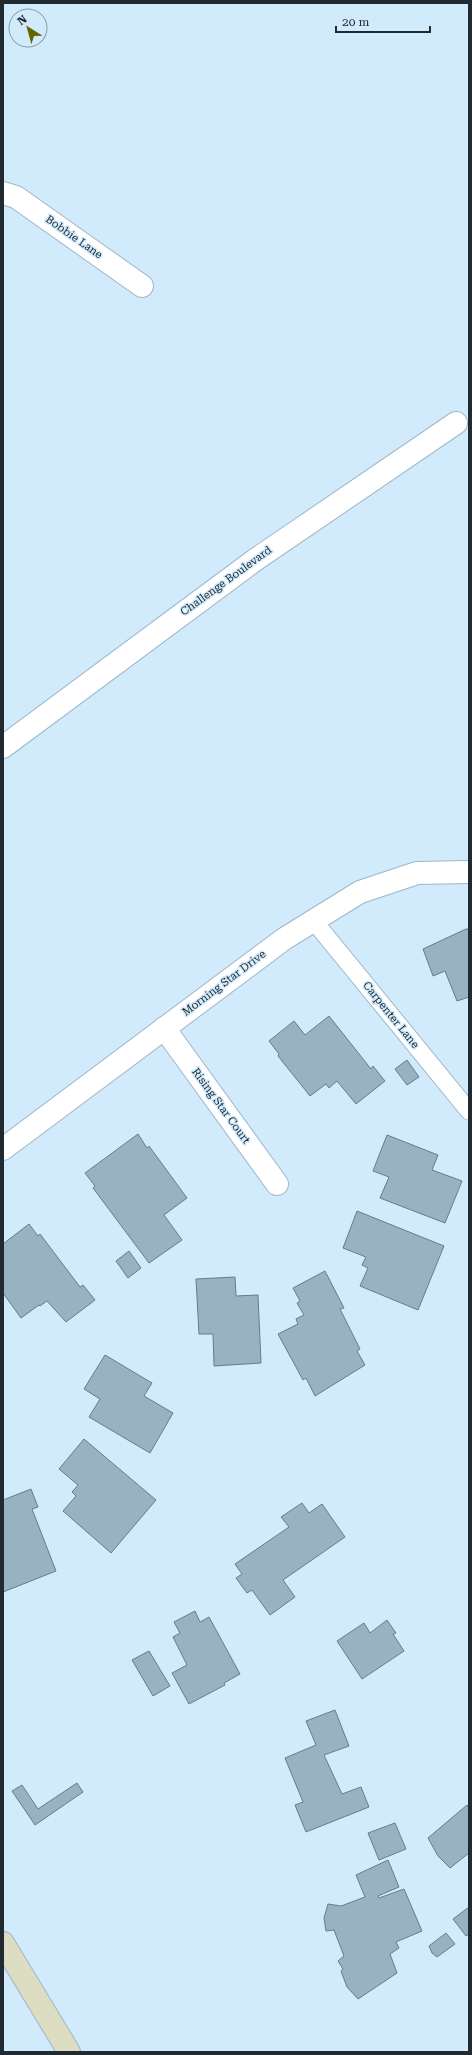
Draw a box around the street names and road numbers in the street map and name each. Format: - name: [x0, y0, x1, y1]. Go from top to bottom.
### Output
- street label: Bobbie Lane: [43, 213, 105, 261]
- street label: Challenge Boulevard: [178, 544, 274, 618]
- street label: Morning Star Drive: [180, 947, 268, 1019]
- street label: Carpenter Lane: [360, 979, 422, 1051]
- street label: Rising Star Court: [189, 1066, 253, 1146]

